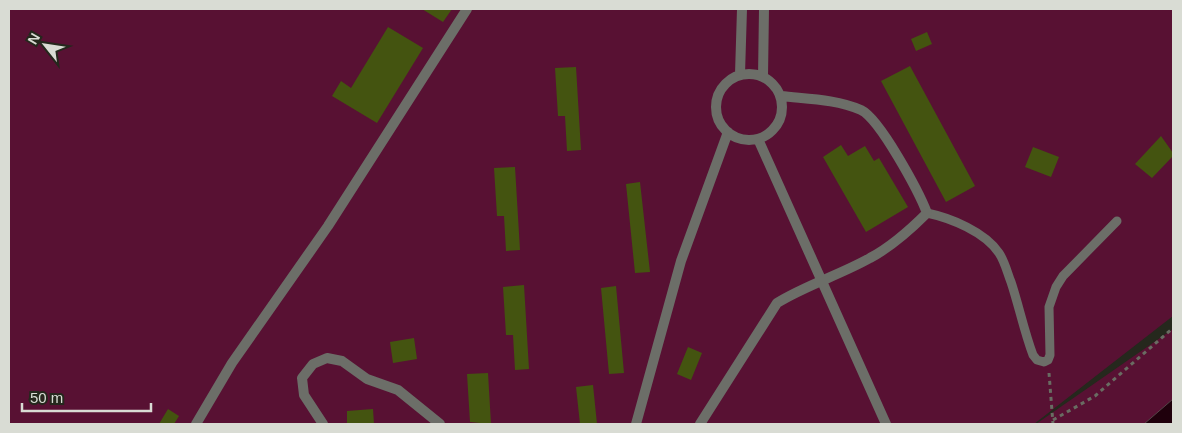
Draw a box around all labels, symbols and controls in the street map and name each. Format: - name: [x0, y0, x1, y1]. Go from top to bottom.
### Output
- north arrow: [20, 20, 70, 70]
- text: N: [24, 30, 43, 47]
- scale bar: [22, 380, 151, 412]
- text: 50 m: [30, 389, 63, 406]

